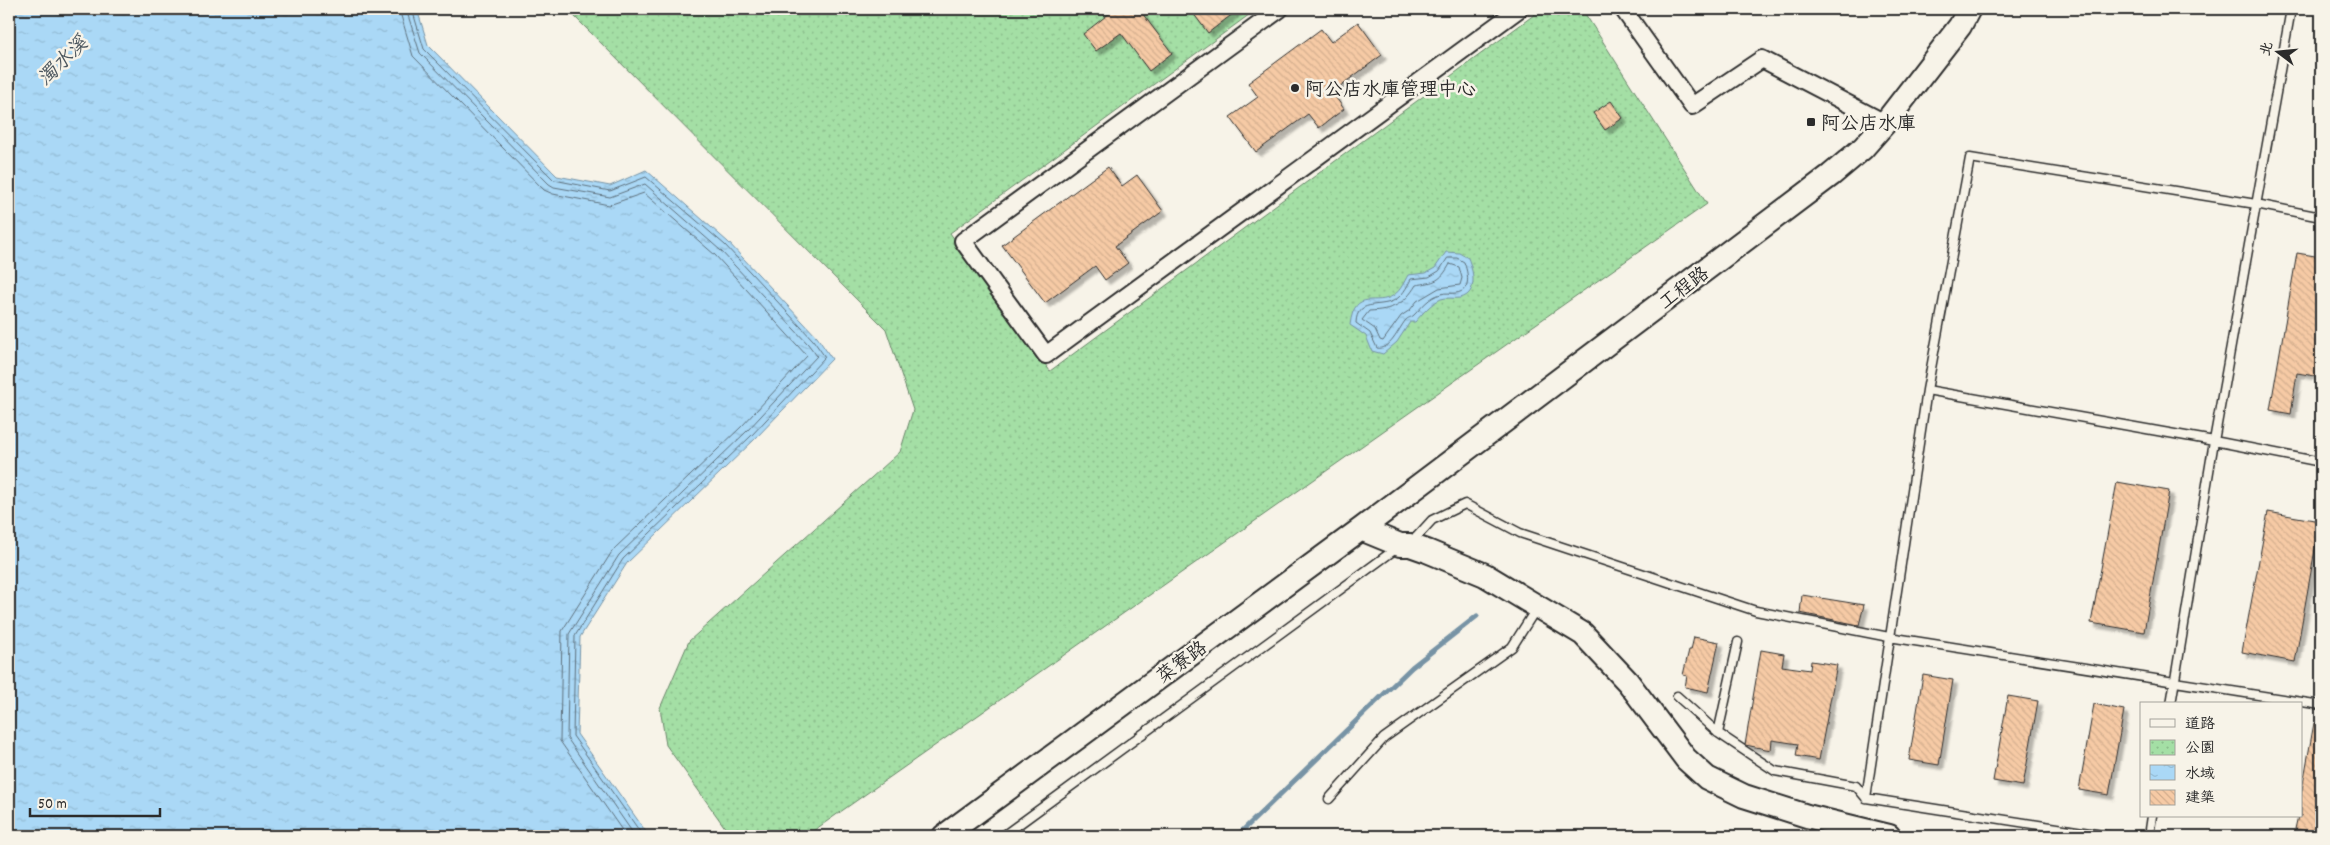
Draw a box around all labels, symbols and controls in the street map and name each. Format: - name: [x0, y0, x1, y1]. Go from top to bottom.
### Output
- north arrow: [2252, 28, 2302, 78]
- water label: 濁水溪: [33, 31, 96, 93]
- text: 北: [2256, 39, 2279, 58]
- place label: 阿公店水庫管理中心: [1305, 78, 1476, 105]
- marker: 阿公店水庫管理中心: [1289, 82, 1301, 94]
- place label: 阿公店水庫: [1821, 112, 1916, 139]
- marker: 阿公店水庫: [1805, 116, 1817, 128]
- street label: 工程路: [1654, 262, 1716, 318]
- street label: 菜寮路: [1152, 636, 1214, 692]
- legend: [2140, 702, 2302, 818]
- text: 道路: [2185, 714, 2215, 736]
- text: 公園: [2185, 738, 2215, 760]
- text: 水域: [2185, 764, 2215, 786]
- scale bar: [30, 785, 160, 817]
- text: 建築: [2185, 788, 2215, 810]
- text: 50 m: [38, 794, 67, 816]

